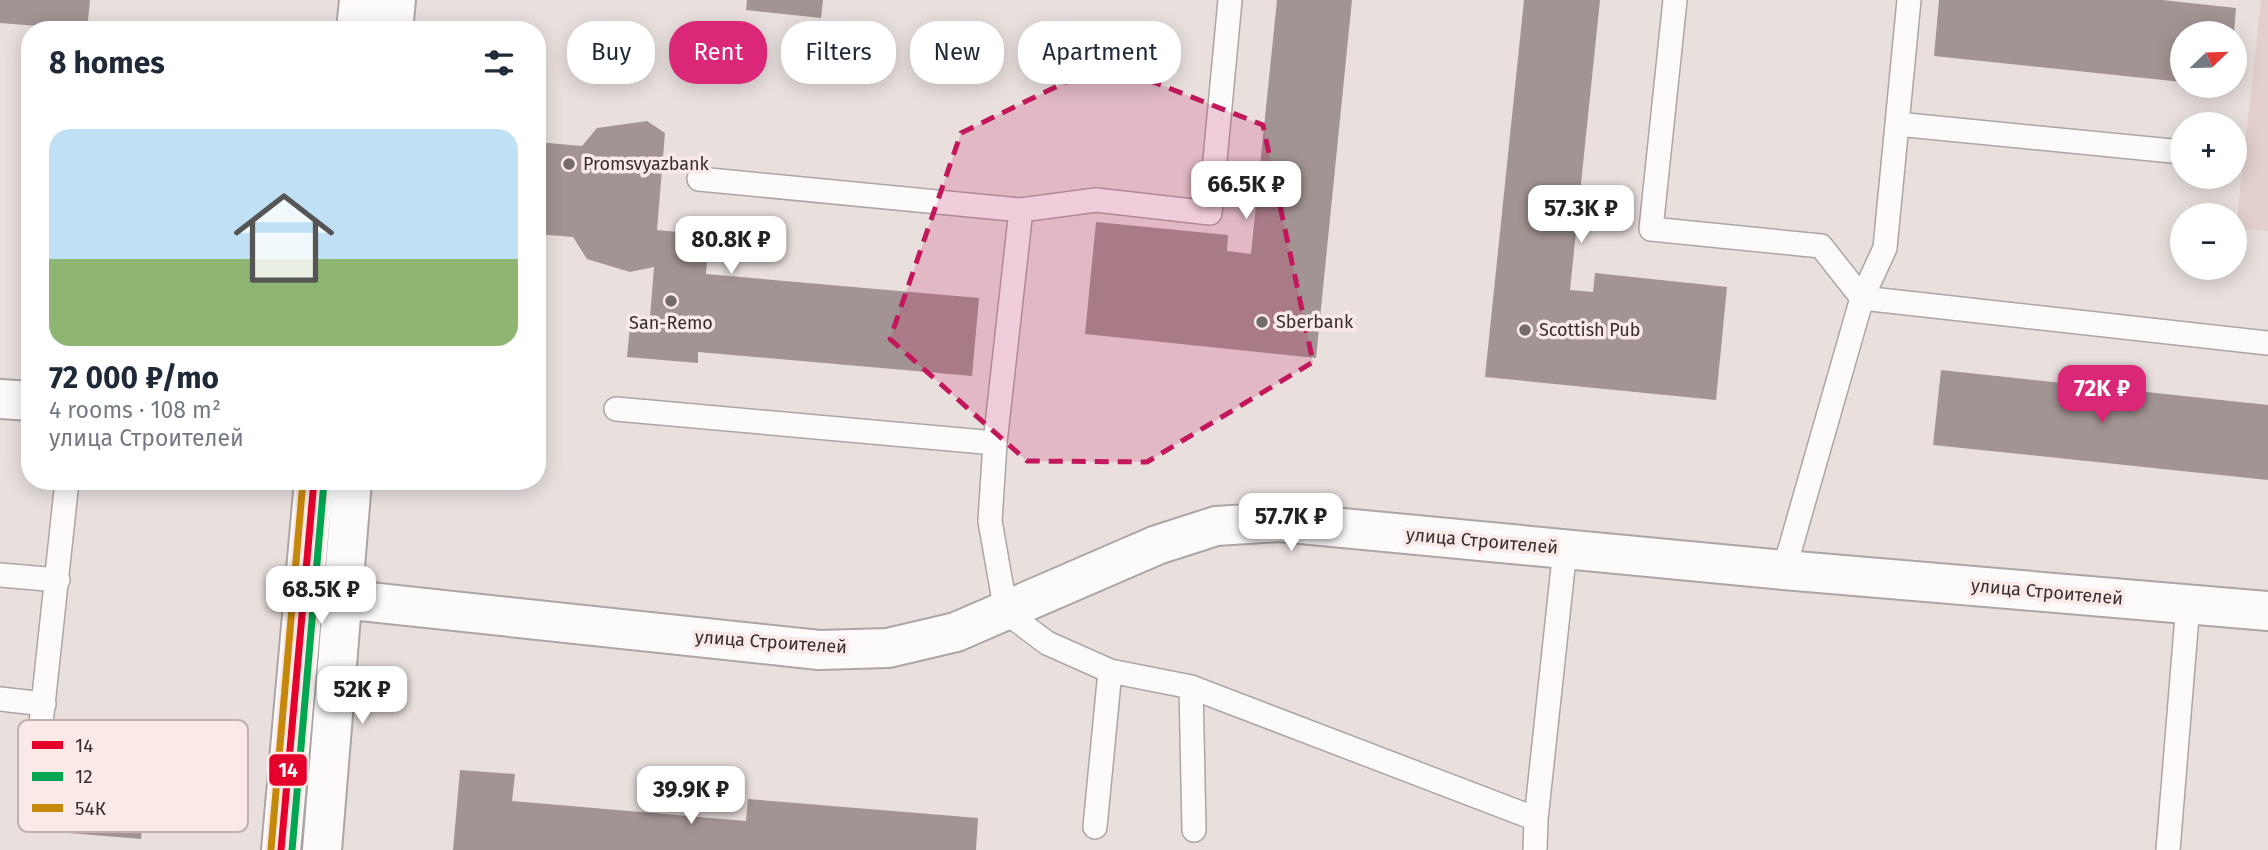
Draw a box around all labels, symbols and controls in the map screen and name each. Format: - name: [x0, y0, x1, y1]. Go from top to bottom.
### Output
- chip: Buy: [567, 21, 655, 84]
- chip: Rent: [669, 21, 767, 84]
- chip: Filters: [781, 21, 896, 84]
- chip: New: [910, 21, 1004, 84]
- chip: Apartment: [1018, 21, 1181, 84]
- north arrow: [2170, 21, 2247, 98]
- map controls: [2170, 21, 2247, 280]
- icon: filters: [480, 44, 518, 82]
- text: 8 homes: [49, 45, 165, 81]
- button: +: [2170, 112, 2247, 189]
- place label: Promsvyazbank: [583, 153, 709, 175]
- marker: Promsvyazbank: [561, 156, 577, 172]
- pin: 66.5K ₽: [1181, 162, 1311, 221]
- text: 66.5K ₽: [1207, 170, 1285, 198]
- icon: home: [221, 175, 347, 301]
- pin: 57.3K ₽: [1516, 186, 1646, 245]
- text: 57.3K ₽: [1544, 194, 1618, 222]
- button: −: [2170, 203, 2247, 280]
- pin: 80.8K ₽: [666, 216, 796, 276]
- text: 80.8K ₽: [691, 225, 771, 253]
- marker: San-Remo: [663, 293, 679, 309]
- place label: Sberbank: [1276, 311, 1354, 333]
- place label: San-Remo: [629, 312, 713, 334]
- marker: Sberbank: [1254, 314, 1270, 330]
- place label: Scottish Pub: [1539, 319, 1641, 341]
- marker: Scottish Pub: [1517, 322, 1533, 338]
- text: 72 000 ₽/mo: [49, 360, 219, 396]
- pin: 72K ₽: [2053, 366, 2151, 425]
- text: 72K ₽: [2074, 374, 2130, 402]
- text: 4 rooms · 108 m²: [49, 396, 221, 424]
- text: улица Строителей: [49, 424, 244, 452]
- pin: 57.7K ₽: [1226, 494, 1356, 553]
- text: 57.7K ₽: [1255, 502, 1327, 530]
- street label: улица Строителей: [1405, 523, 1559, 559]
- pin: 68.5K ₽: [256, 566, 386, 626]
- street label: улица Строителей: [1970, 574, 2124, 610]
- text: 68.5K ₽: [282, 575, 360, 603]
- street label: улица Строителей: [694, 626, 848, 658]
- pin: 52K ₽: [313, 666, 411, 726]
- text: 52K ₽: [333, 675, 391, 703]
- legend: [18, 720, 248, 832]
- text: 14: [75, 734, 93, 757]
- line badge: 14: [268, 753, 308, 787]
- text: 14: [278, 759, 298, 782]
- text: 12: [75, 765, 93, 788]
- pin: 39.9K ₽: [626, 766, 756, 826]
- text: 39.9K ₽: [653, 775, 729, 803]
- text: 54К: [75, 797, 106, 820]

